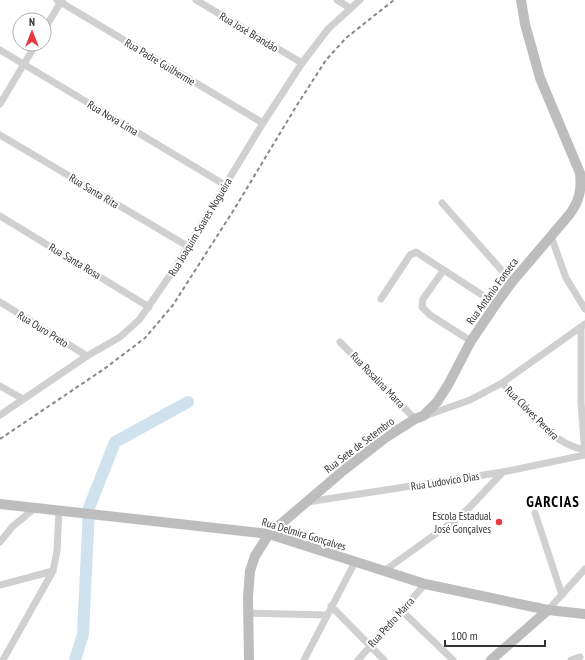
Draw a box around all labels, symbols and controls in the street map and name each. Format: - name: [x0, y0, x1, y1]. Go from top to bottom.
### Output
- street label: Rua José Brandão: [217, 9, 281, 55]
- north arrow: [12, 12, 52, 52]
- text: N: [29, 15, 35, 29]
- street label: Rua Padre Guilherme: [122, 35, 198, 89]
- street label: Rua Nova Lima: [85, 97, 141, 139]
- street label: Rua Santa Rita: [67, 171, 121, 211]
- street label: Rua Joaquim Soares Nogueira: [165, 175, 235, 279]
- street label: Rua Santa Rosa: [46, 240, 104, 282]
- street label: Rua Antônio Fonseca: [463, 255, 521, 327]
- street label: Rua Ouro Preto: [15, 308, 71, 350]
- street label: Rua Rosalina Marra: [348, 349, 408, 411]
- street label: Rua Clóves Pereira: [502, 383, 562, 443]
- street label: Rua Sete de Setembro: [321, 414, 397, 476]
- street label: Rua Ludovico Dias: [410, 469, 481, 493]
- district label: GARCIAS: [526, 492, 580, 511]
- place label: Escola Estadual José Gonçalves: [432, 509, 491, 536]
- street label: Rua Delmira Gonçalves: [260, 515, 348, 554]
- marker: Escola Estadual José Gonçalves: [494, 517, 504, 527]
- street label: Rua Pedro Marra: [365, 594, 417, 650]
- scale bar: [445, 622, 545, 648]
- text: 100 m: [451, 628, 478, 643]

